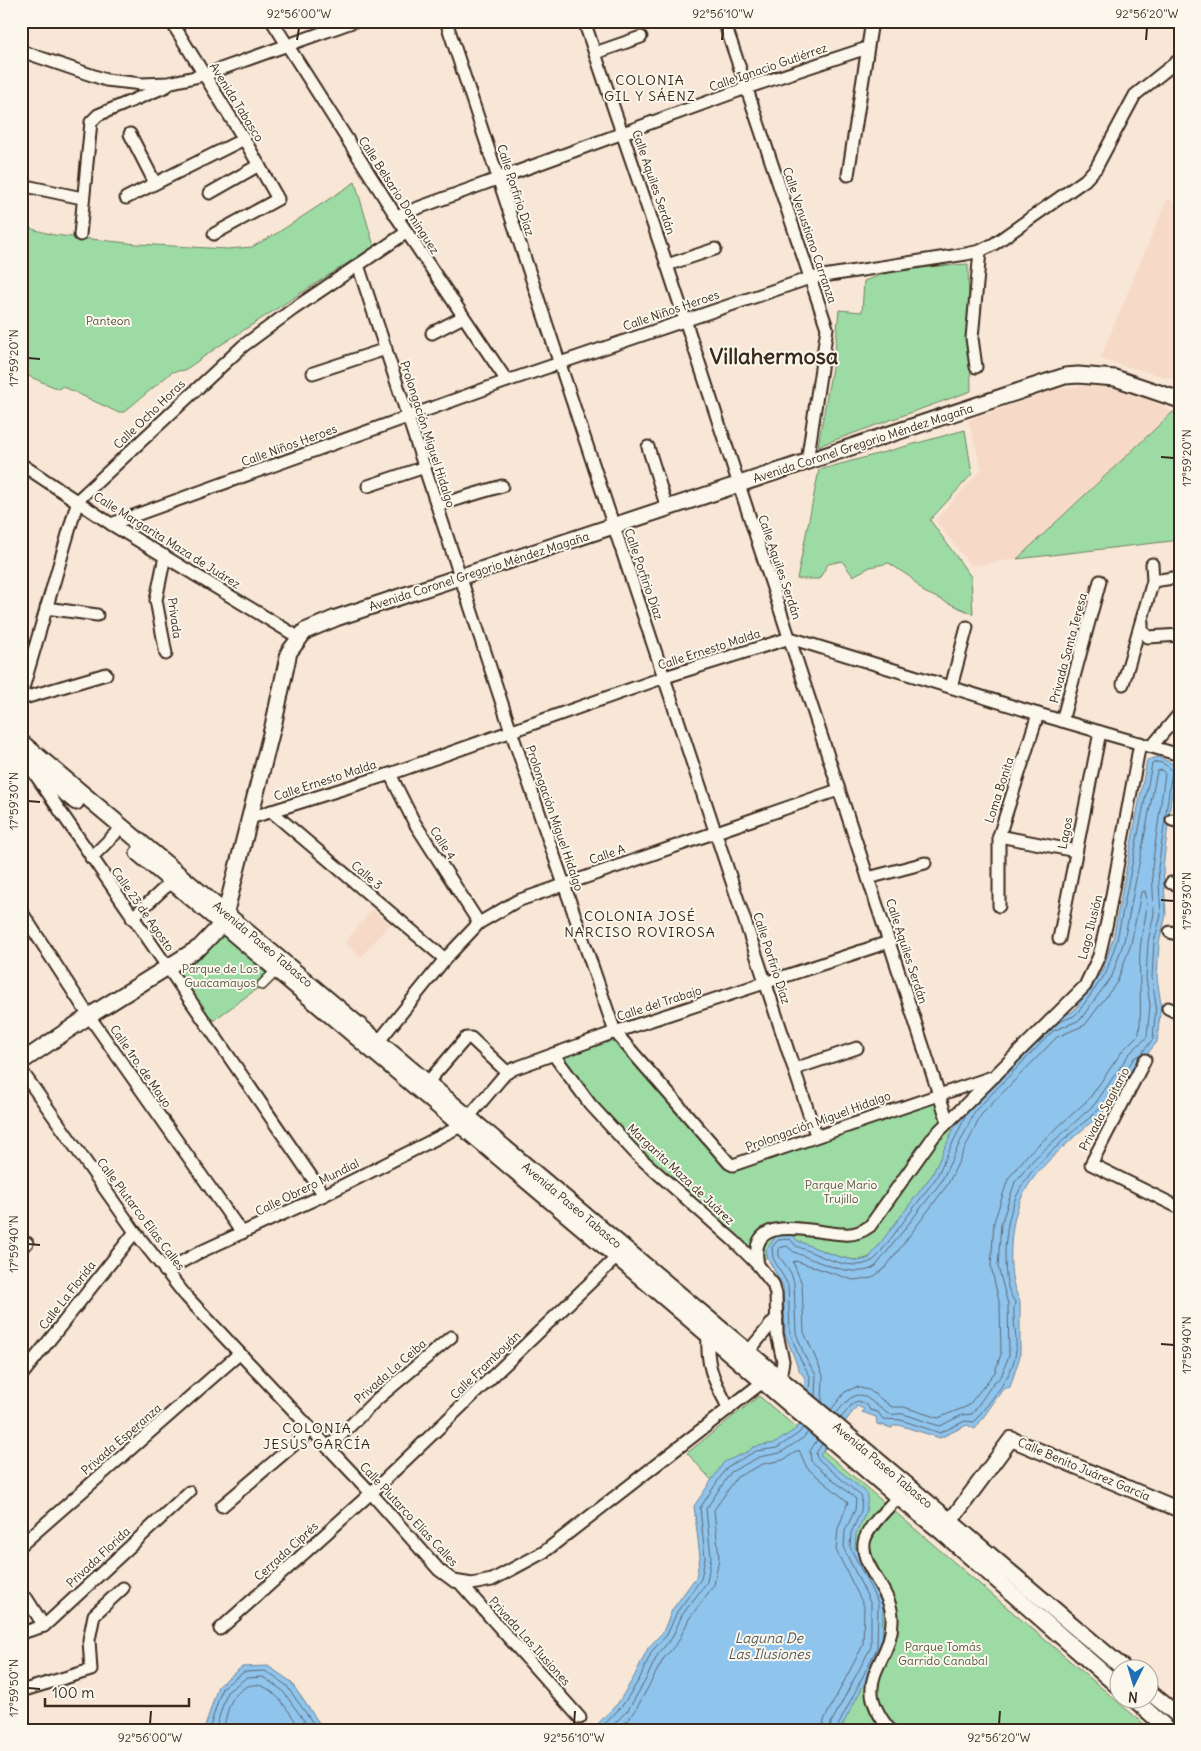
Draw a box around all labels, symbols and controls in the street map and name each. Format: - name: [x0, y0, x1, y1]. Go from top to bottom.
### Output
- text: 92°56'00"W: [267, 6, 331, 21]
- text: 92°56'10"W: [692, 6, 754, 21]
- text: 92°56'20"W: [1115, 6, 1179, 21]
- street label: Calle Ignacio Gutiérrez: [707, 40, 829, 94]
- street label: Avenida Tabasco: [207, 60, 267, 144]
- district label: COLONIA GIL Y SÁENZ: [604, 71, 696, 105]
- street label: Calle Aquiles Serdán: [629, 128, 679, 236]
- street label: Calle Belsario Domínguez: [355, 133, 443, 257]
- street label: Calle Porfirio Díaz: [494, 142, 538, 238]
- street label: Calle Venustiano Carranza: [780, 165, 840, 305]
- street label: Calle Niños Heroes: [621, 287, 721, 333]
- park label: Panteon: [86, 313, 130, 328]
- text: 17°59'20"N: [6, 329, 21, 387]
- district label: Villahermosa: [710, 342, 839, 370]
- street label: Prolongación Miguel Hidalgo: [397, 359, 459, 509]
- street label: Calle Ocho Horas: [110, 376, 188, 452]
- street label: Avenida Coronel Gregorio Méndez Magaña: [751, 400, 975, 486]
- street label: Calle Niños Heroes: [239, 421, 339, 469]
- text: 17°59'20"N: [1179, 429, 1194, 487]
- street label: Calle Margarita Maza de Juárez: [91, 489, 243, 592]
- street label: Calle Aquiles Serdán: [755, 513, 805, 621]
- street label: Calle Porfirio Díaz: [621, 526, 667, 622]
- street label: Avenida Coronel Gregorio Méndez Magaña: [367, 528, 591, 614]
- street label: Privada Santa Teresa: [1046, 591, 1090, 705]
- street label: Privada: [165, 597, 185, 640]
- street label: Calle Ernesto Malda: [656, 625, 762, 673]
- street label: Prolongación Miguel Hidalgo: [523, 743, 587, 893]
- street label: Loma Bonita: [981, 755, 1017, 825]
- street label: Calle Ernesto Malda: [272, 756, 378, 804]
- text: 17°59'30"N: [6, 772, 21, 830]
- street label: Lagos: [1055, 816, 1075, 850]
- street label: Calle 4: [427, 824, 459, 862]
- street label: Calle A: [587, 841, 627, 867]
- street label: Calle 3: [348, 858, 386, 892]
- street label: Calle 23 de Agosto: [108, 864, 178, 954]
- text: 17°59'30"N: [1179, 872, 1194, 930]
- street label: Lago Ilusión: [1075, 893, 1105, 961]
- street label: Calle Aquiles Serdán: [883, 897, 931, 1005]
- street label: Avenida Paseo Tabasco: [210, 898, 316, 990]
- district label: COLONIA JOSÉ NARCISO ROVIROSA: [564, 907, 716, 941]
- street label: Calle Porfirio Díaz: [750, 910, 794, 1006]
- park label: Parque de Los Guacamayos: [182, 961, 258, 990]
- street label: Calle del Trabajo: [615, 982, 704, 1024]
- street label: Calle 1ro. de Mayo: [107, 1022, 175, 1110]
- street label: Privada Sagitario: [1076, 1065, 1132, 1153]
- street label: Prolongación Miguel Hidalgo: [743, 1088, 893, 1154]
- street label: Margarita Maza de Juárez: [624, 1120, 738, 1228]
- street label: Calle Plutarco Elías Calles: [94, 1155, 188, 1273]
- street label: Calle Obrero Mundial: [253, 1155, 361, 1219]
- street label: Avenida Paseo Tabasco: [519, 1159, 625, 1251]
- park label: Parque Mario Trujillo: [805, 1177, 877, 1206]
- text: 17°59'40"N: [6, 1215, 21, 1273]
- street label: Calle La Florida: [35, 1257, 99, 1332]
- text: 17°59'40"N: [1179, 1316, 1194, 1374]
- street label: Calle Framboyán: [447, 1328, 523, 1402]
- street label: Privada La Ceiba: [351, 1336, 429, 1406]
- street label: Privada Esperanza: [78, 1400, 164, 1478]
- district label: COLONIA JESÚS GARCÍA: [263, 1419, 371, 1453]
- street label: Avenida Paseo Tabasco: [830, 1419, 936, 1511]
- street label: Calle Benito Juárez García: [1016, 1434, 1153, 1504]
- street label: Calle Plutarco Elías Calles: [357, 1459, 461, 1569]
- street label: Cerrada Ciprés: [251, 1518, 321, 1584]
- street label: Privada Florida: [63, 1524, 133, 1590]
- street label: Privada Las Ilusiones: [486, 1593, 574, 1689]
- water label: Laguna De Las Ilusiones: [728, 1629, 812, 1663]
- park label: Parque Tomás Garrido Canabal: [898, 1639, 988, 1668]
- north arrow: [1108, 1658, 1158, 1708]
- text: 17°59'50"N: [6, 1659, 21, 1717]
- scale bar: [45, 1676, 189, 1708]
- text: 100 m: [52, 1683, 94, 1702]
- text: N: [1127, 1688, 1138, 1706]
- text: 92°56'00"W: [118, 1730, 182, 1745]
- text: 92°56'10"W: [543, 1730, 605, 1745]
- text: 92°56'20"W: [967, 1730, 1031, 1745]

